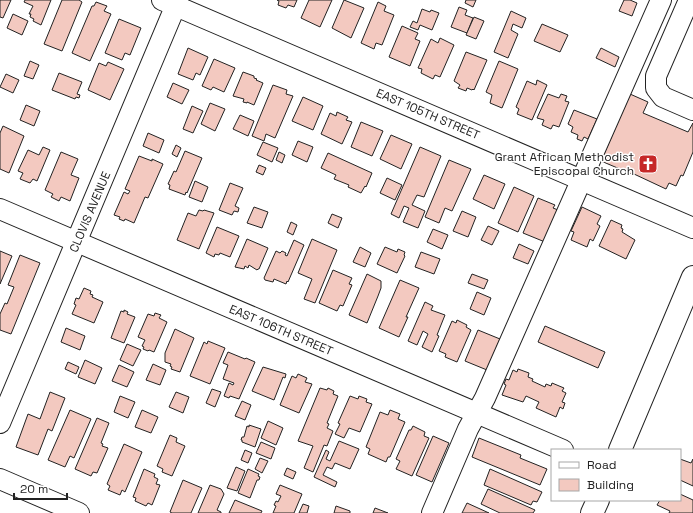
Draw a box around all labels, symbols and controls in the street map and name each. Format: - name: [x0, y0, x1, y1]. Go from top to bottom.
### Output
- street label: EAST 105TH STREET: [374, 85, 482, 143]
- place label: Grant African Methodist Episcopal Church: [495, 149, 634, 179]
- church icon: Grant African Methodist Episcopal Church: [637, 153, 659, 175]
- street label: CLOVIS AVENUE: [66, 169, 114, 255]
- street label: EAST 106TH STREET: [227, 301, 335, 359]
- legend: [551, 449, 681, 501]
- text: Road: [587, 457, 616, 473]
- scale bar: [14, 475, 67, 501]
- text: Building: [587, 477, 634, 493]
- text: 20 m: [20, 481, 48, 497]

